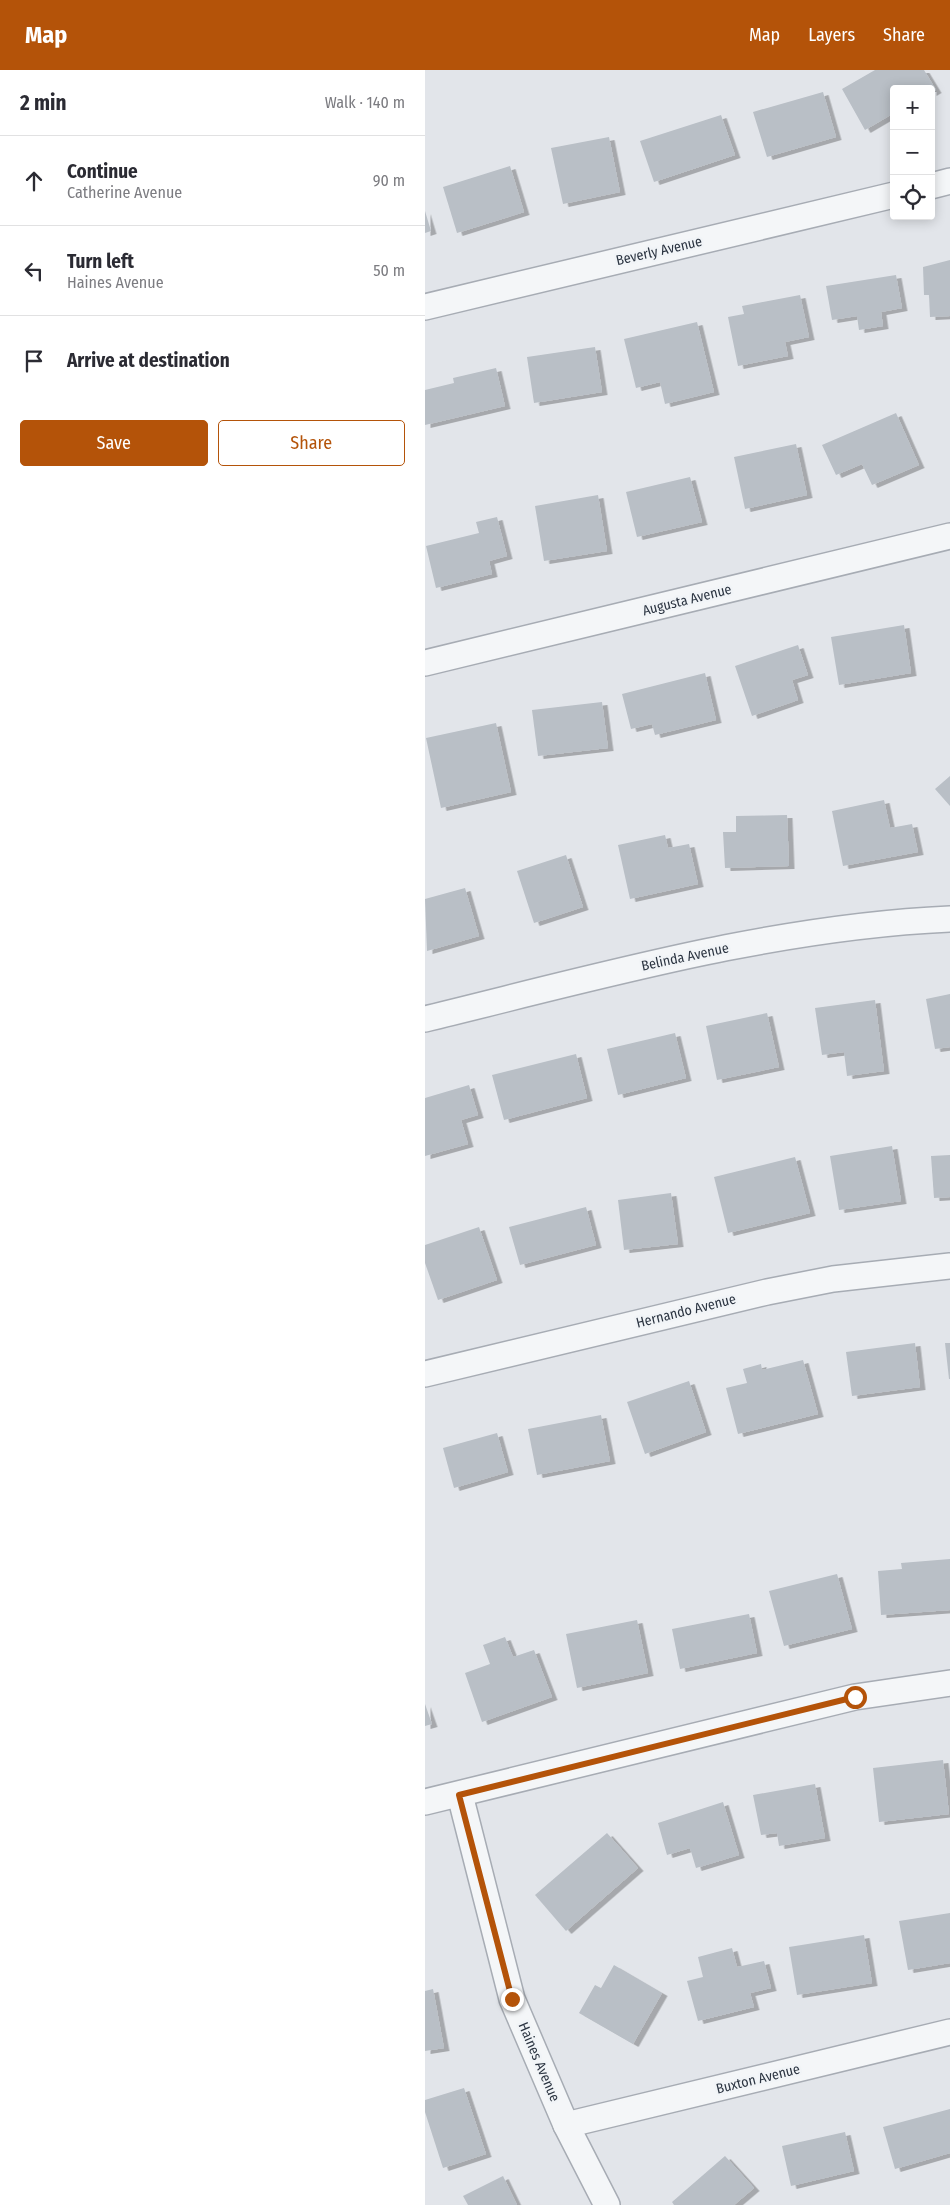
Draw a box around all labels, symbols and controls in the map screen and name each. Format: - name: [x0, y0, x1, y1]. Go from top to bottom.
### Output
- text: Map: [25, 21, 67, 49]
- text: Map: [749, 24, 780, 46]
- text: Layers: [808, 24, 855, 46]
- text: Share: [883, 24, 925, 46]
- map controls: [890, 85, 935, 220]
- button: +: [890, 85, 935, 130]
- text: 2 min: [20, 90, 67, 116]
- text: Walk · 140 m: [325, 93, 405, 112]
- button: −: [890, 130, 935, 175]
- text: Continue: [67, 160, 138, 183]
- icon: ahead: [20, 167, 48, 195]
- text: 90 m: [373, 171, 405, 190]
- button: locate: [890, 175, 935, 220]
- text: Catherine Avenue: [67, 183, 182, 202]
- street label: Beverly Avenue: [614, 233, 704, 269]
- text: Turn left: [67, 250, 134, 273]
- icon: left: [20, 257, 48, 285]
- text: 50 m: [373, 261, 405, 280]
- text: Haines Avenue: [67, 273, 164, 292]
- icon: arrive: [20, 347, 48, 375]
- text: Arrive at destination: [67, 349, 230, 372]
- button: Save: [20, 420, 208, 466]
- button: Share: [218, 420, 405, 466]
- street label: Augusta Avenue: [641, 581, 733, 619]
- street label: Belinda Avenue: [640, 939, 730, 975]
- street label: Hernando Avenue: [634, 1290, 738, 1332]
- route start: [844, 1686, 867, 1709]
- route end: [501, 1988, 524, 2011]
- street label: Haines Avenue: [515, 2020, 563, 2104]
- street label: Buxton Avenue: [714, 2060, 802, 2098]

